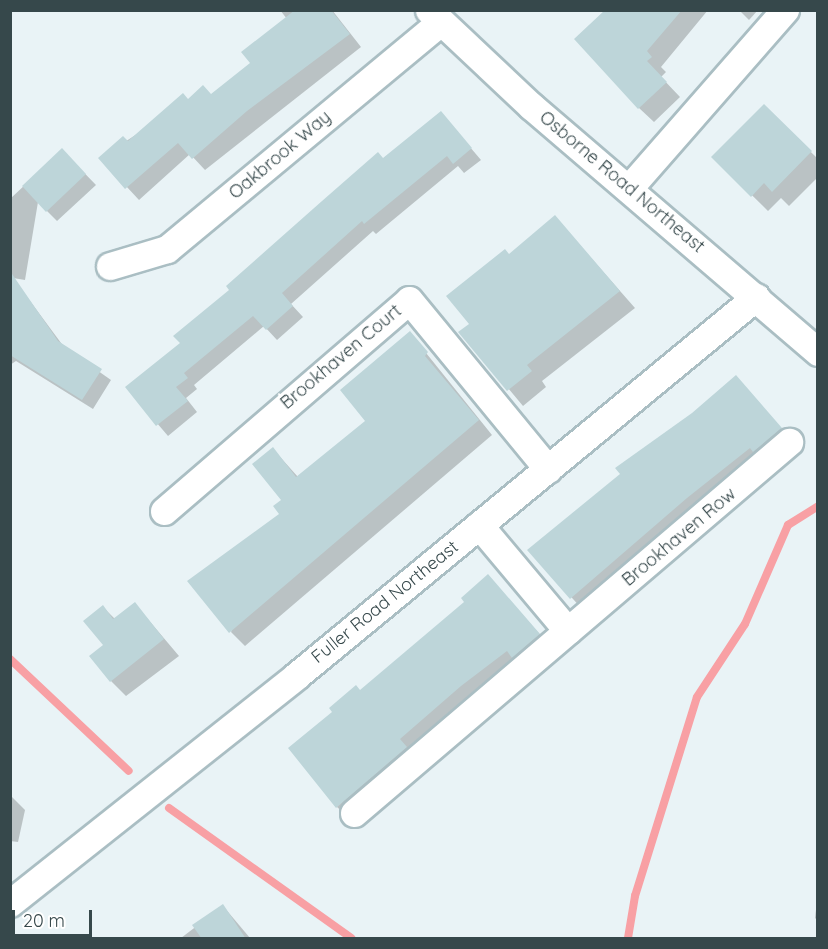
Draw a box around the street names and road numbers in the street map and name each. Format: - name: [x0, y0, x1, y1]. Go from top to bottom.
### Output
- street label: Oakbrook Way: [225, 106, 335, 204]
- street label: Osborne Road Northeast: [535, 107, 709, 257]
- street label: Brookhaven Court: [276, 300, 406, 414]
- street label: Brookhaven Row: [618, 483, 740, 591]
- street label: Fuller Road Northeast: [307, 536, 463, 668]

